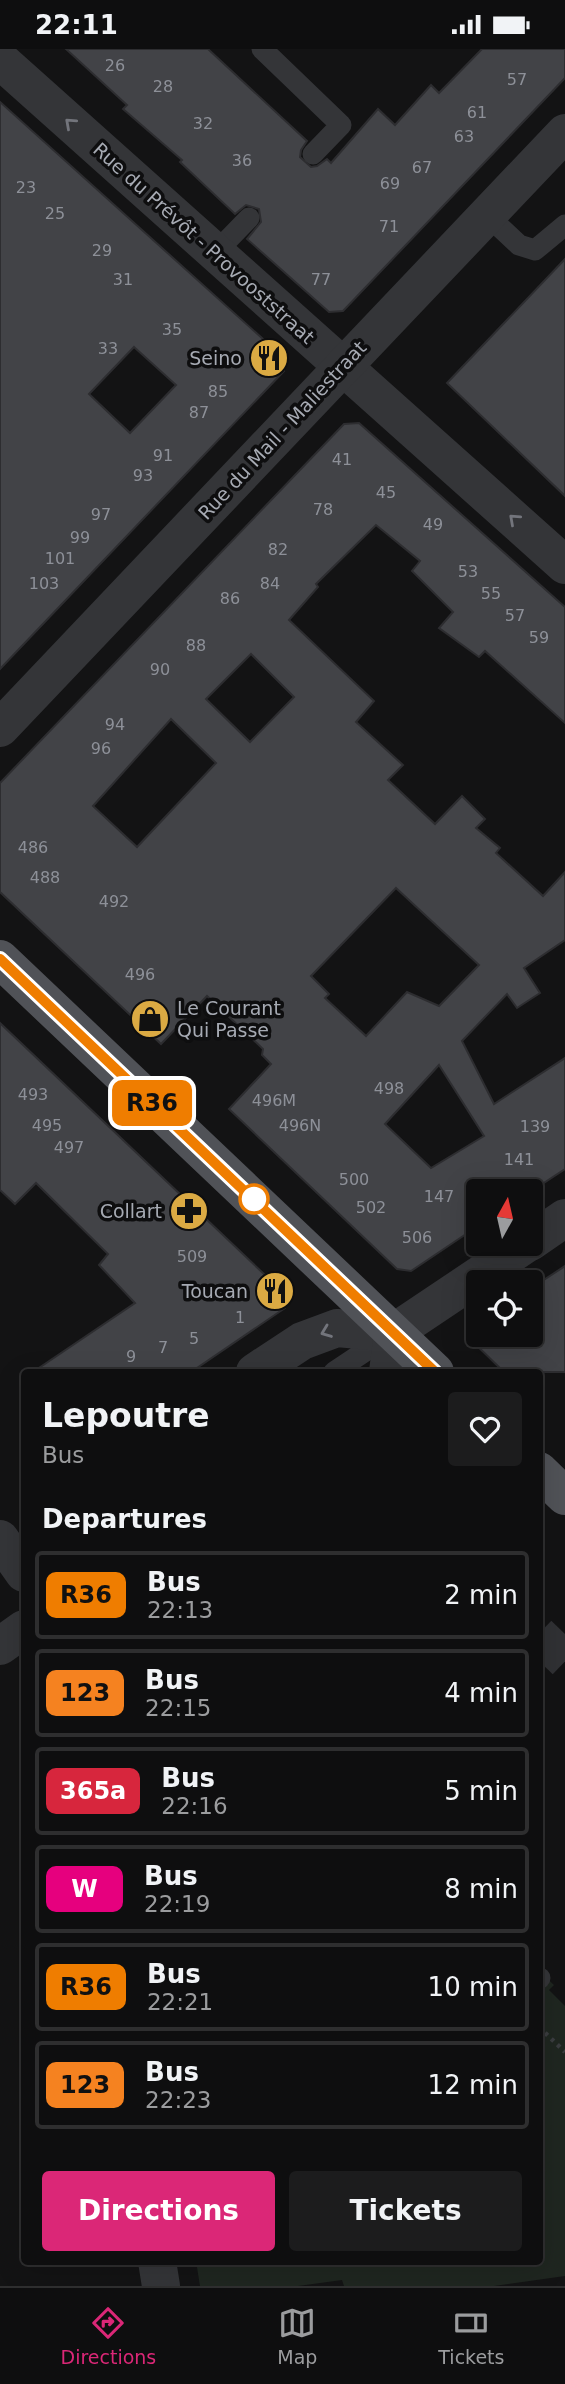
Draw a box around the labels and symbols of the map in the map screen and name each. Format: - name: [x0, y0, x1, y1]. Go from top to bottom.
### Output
- house number: 26: [105, 56, 125, 75]
- house number: 57: [507, 70, 527, 89]
- house number: 28: [153, 77, 173, 96]
- house number: 61: [467, 103, 487, 122]
- house number: 32: [193, 114, 213, 133]
- one-way arrow: [65, 119, 78, 131]
- house number: 63: [454, 127, 474, 146]
- street label: Rue du Prévôt - Provooststraat: [89, 138, 319, 348]
- house number: 36: [232, 151, 252, 170]
- house number: 67: [412, 158, 432, 177]
- house number: 69: [380, 174, 400, 193]
- house number: 23: [16, 178, 36, 197]
- house number: 25: [45, 204, 65, 223]
- house number: 71: [379, 217, 399, 236]
- house number: 29: [92, 241, 112, 260]
- house number: 31: [113, 270, 133, 289]
- house number: 77: [311, 270, 331, 289]
- house number: 35: [162, 320, 182, 339]
- street label: Rue du Mail - Maliestraat: [193, 336, 371, 524]
- restaurant icon: Seino: [248, 337, 290, 379]
- house number: 33: [98, 339, 118, 358]
- place label: Seino: [189, 347, 242, 369]
- house number: 85: [208, 382, 228, 401]
- house number: 87: [189, 403, 209, 422]
- house number: 91: [153, 446, 173, 465]
- house number: 41: [332, 450, 352, 469]
- house number: 93: [133, 466, 153, 485]
- house number: 45: [376, 483, 396, 502]
- house number: 78: [313, 500, 333, 519]
- house number: 97: [91, 505, 111, 524]
- house number: 49: [423, 515, 443, 534]
- one-way arrow: [509, 515, 522, 527]
- house number: 99: [70, 528, 90, 547]
- house number: 82: [268, 540, 288, 559]
- house number: 101: [45, 549, 75, 568]
- house number: 53: [458, 562, 478, 581]
- house number: 103: [29, 574, 59, 593]
- house number: 84: [260, 574, 280, 593]
- house number: 55: [481, 584, 501, 603]
- house number: 86: [220, 589, 240, 608]
- house number: 57: [505, 606, 525, 625]
- house number: 59: [529, 628, 549, 647]
- house number: 88: [186, 636, 206, 655]
- house number: 90: [150, 660, 170, 679]
- house number: 94: [105, 715, 125, 734]
- house number: 96: [91, 739, 111, 758]
- house number: 486: [18, 838, 48, 857]
- house number: 488: [30, 868, 60, 887]
- house number: 492: [99, 892, 129, 911]
- house number: 496: [125, 965, 155, 984]
- place label: Le Courant Qui Passe: [177, 997, 281, 1041]
- shop icon: Le Courant Qui Passe: [129, 998, 171, 1040]
- house number: 498: [374, 1079, 404, 1098]
- line badge: R36: [112, 1080, 192, 1126]
- house number: 493: [18, 1085, 48, 1104]
- house number: 496M: [252, 1091, 296, 1110]
- house number: 495: [32, 1116, 62, 1135]
- house number: 496N: [279, 1116, 321, 1135]
- house number: 139: [520, 1117, 550, 1136]
- house number: 497: [54, 1138, 84, 1157]
- house number: 141: [504, 1150, 534, 1169]
- house number: 500: [339, 1170, 369, 1189]
- north arrow: [466, 1179, 542, 1257]
- unlabelled marker: [239, 1184, 269, 1214]
- house number: 147: [424, 1187, 454, 1206]
- pharmacy icon: Collart: [168, 1190, 210, 1232]
- house number: 502: [356, 1198, 386, 1217]
- place label: Collart: [100, 1200, 162, 1222]
- house number: 506: [402, 1228, 432, 1247]
- house number: 509: [177, 1247, 207, 1266]
- restaurant icon: Toucan: [254, 1270, 296, 1312]
- place label: Toucan: [181, 1280, 248, 1302]
- house number: 1: [235, 1308, 245, 1327]
- one-way arrow: [321, 1324, 333, 1338]
- house number: 5: [189, 1329, 199, 1348]
- house number: 7: [158, 1338, 168, 1357]
- house number: 9: [126, 1347, 136, 1366]

